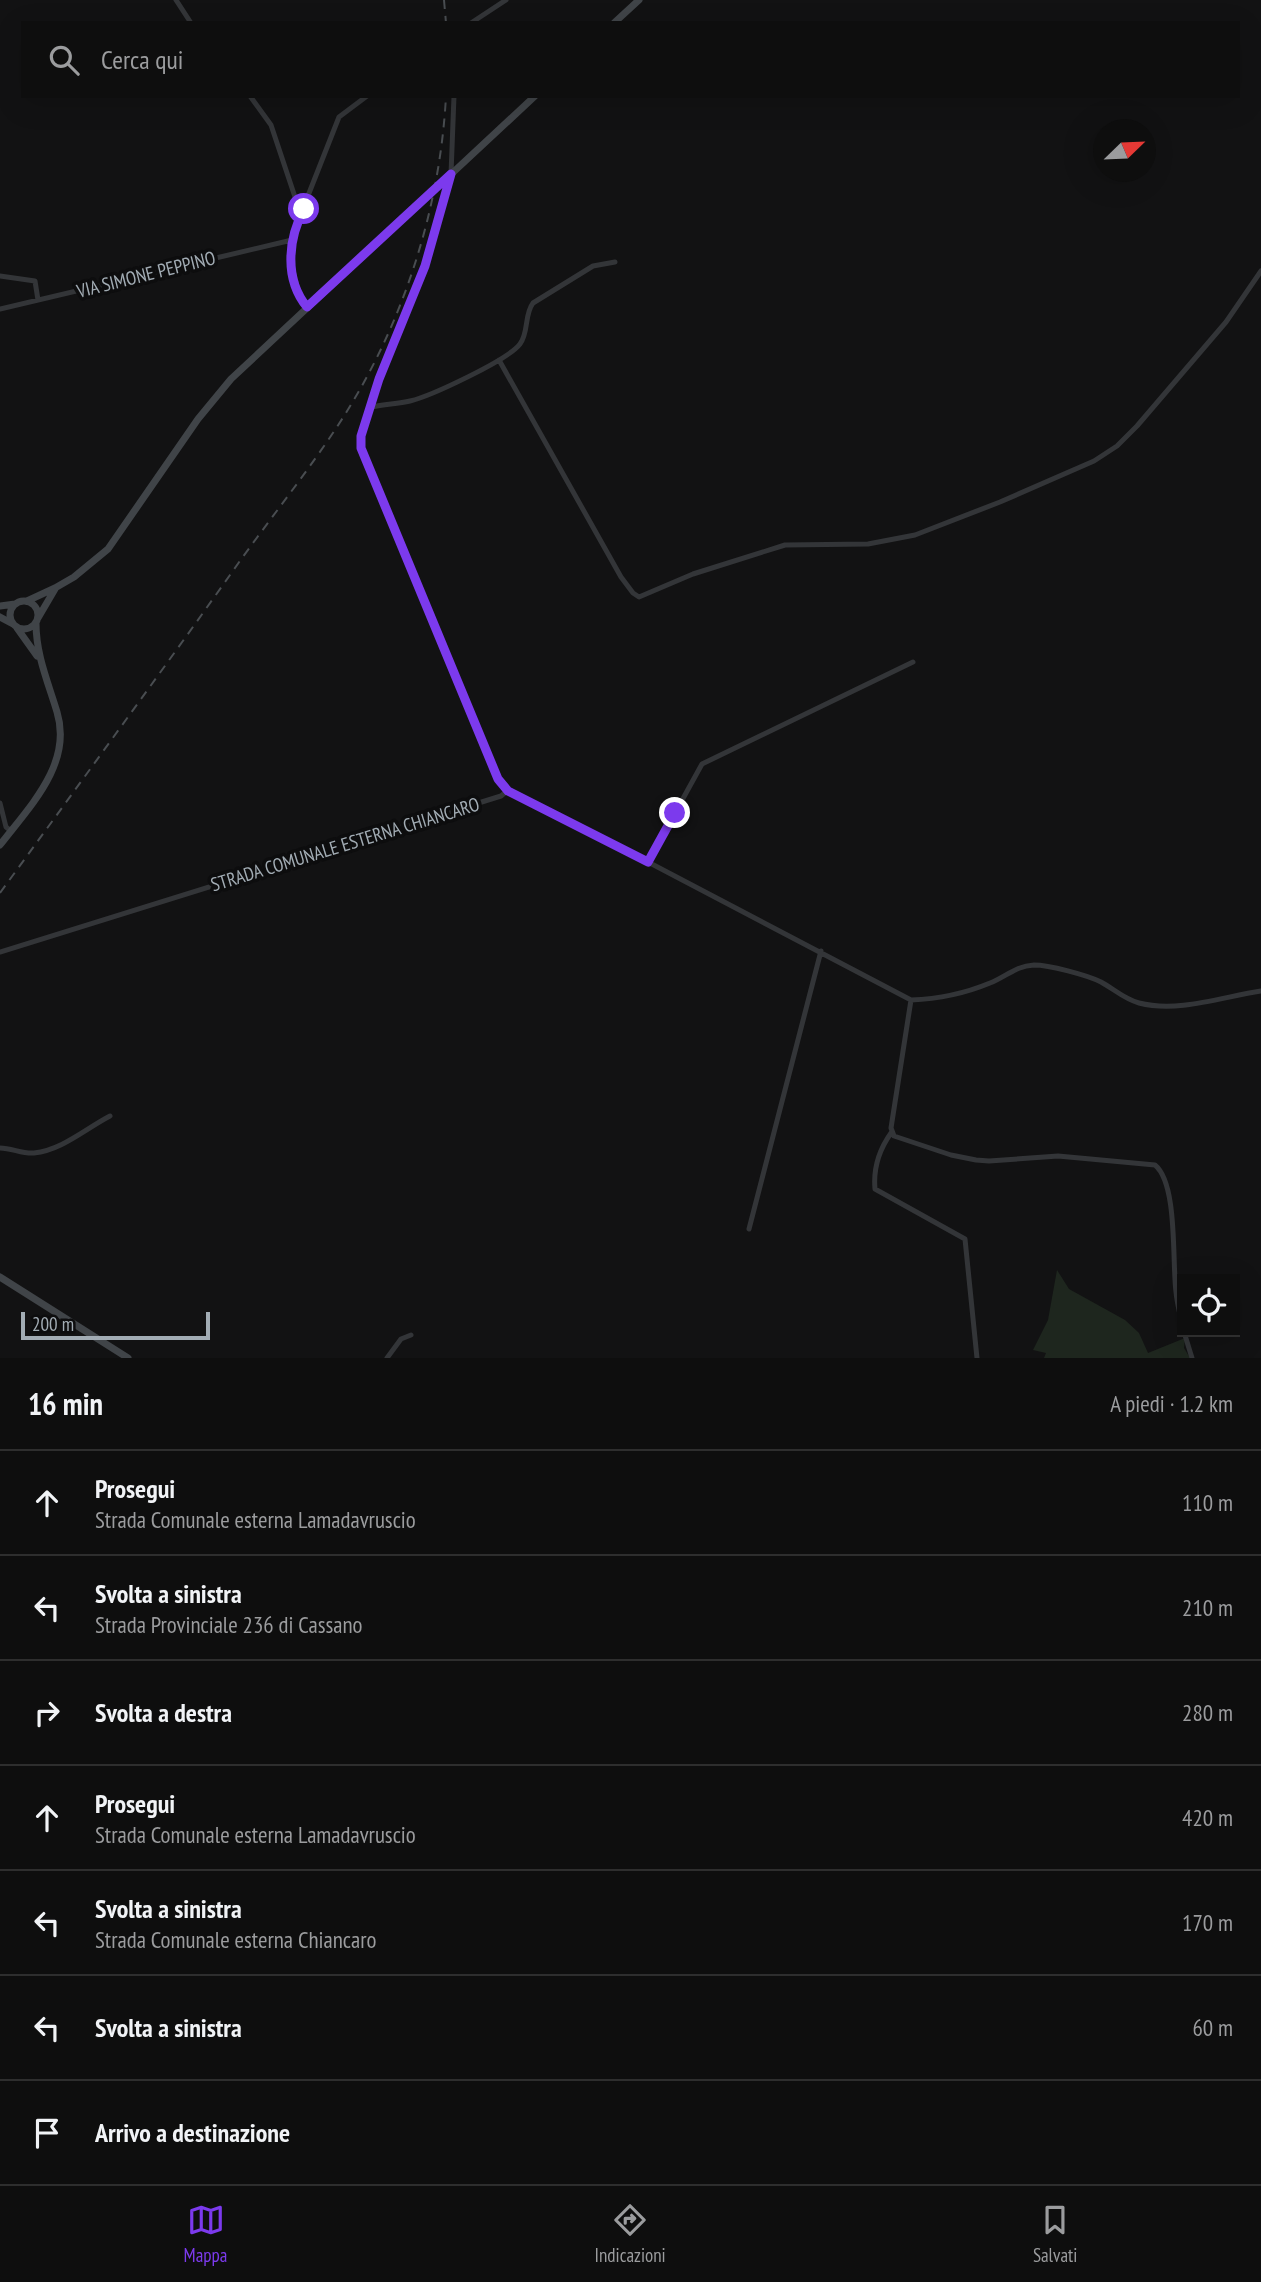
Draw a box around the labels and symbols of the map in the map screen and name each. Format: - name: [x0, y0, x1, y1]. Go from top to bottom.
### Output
- north arrow: [1093, 119, 1156, 182]
- route start: [288, 193, 319, 224]
- street label: VIA SIMONE PEPPINO: [73, 245, 218, 303]
- street label: STRADA COMUNALE ESTERNA CHIANCARO: [208, 792, 482, 896]
- route end: [659, 797, 690, 828]
- scale bar: [21, 1309, 210, 1341]

